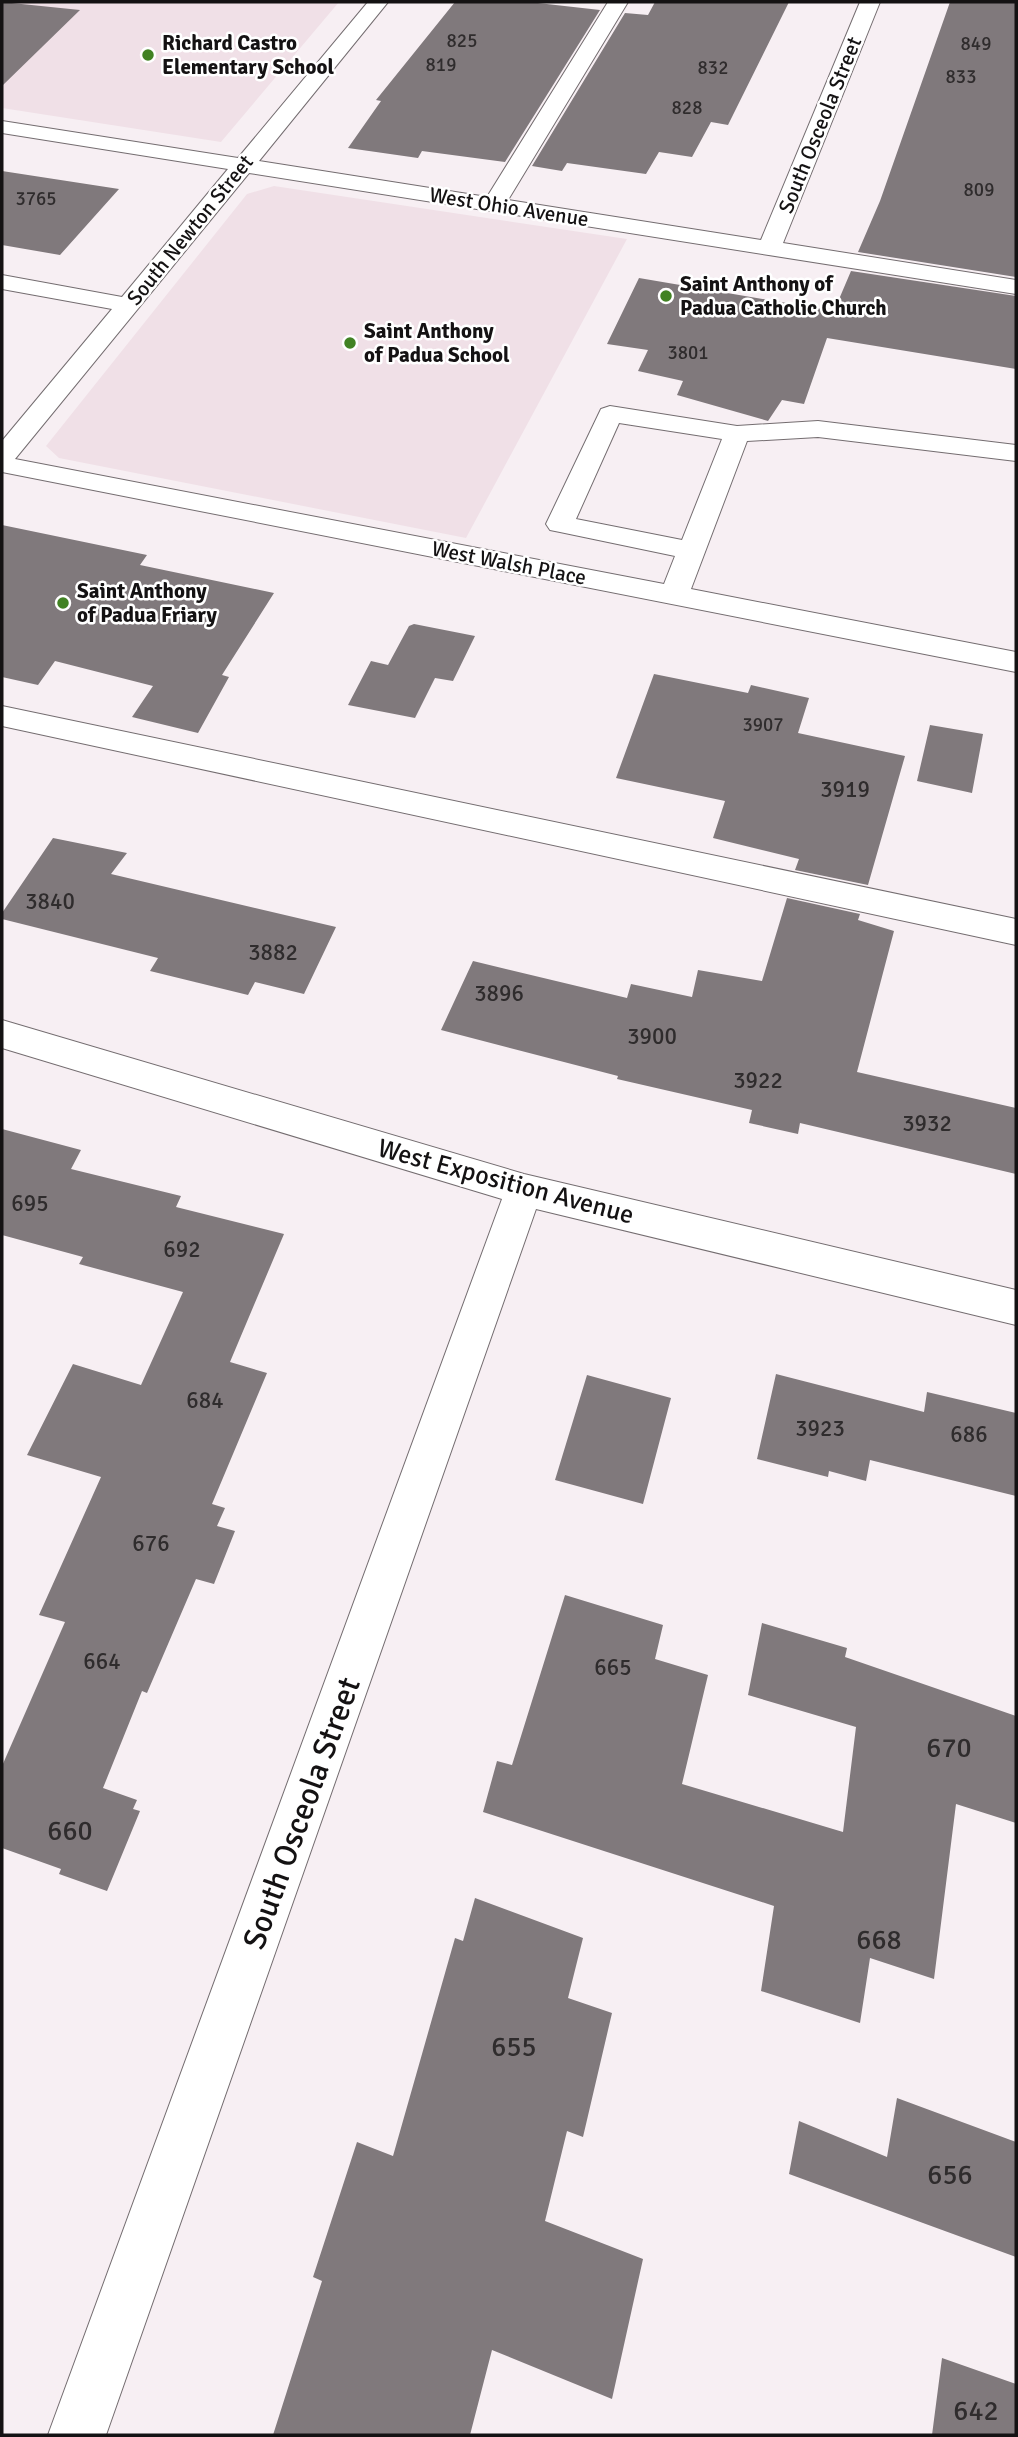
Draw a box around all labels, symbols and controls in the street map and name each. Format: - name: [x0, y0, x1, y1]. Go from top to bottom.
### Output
- house number: 825: [447, 29, 477, 53]
- place label: Richard Castro Elementary School: [162, 30, 334, 80]
- house number: 849: [961, 32, 991, 56]
- street label: South Osceola Street: [773, 33, 867, 217]
- marker: Richard Castro Elementary School: [140, 47, 156, 63]
- house number: 819: [426, 53, 456, 77]
- house number: 832: [698, 56, 728, 80]
- house number: 833: [946, 65, 976, 89]
- house number: 828: [672, 96, 702, 120]
- street label: South Newton Street: [121, 149, 259, 311]
- house number: 809: [964, 178, 994, 202]
- street label: West Ohio Avenue: [428, 182, 590, 232]
- house number: 3765: [15, 187, 57, 211]
- place label: Saint Anthony of Padua Catholic Church: [680, 271, 887, 321]
- marker: Saint Anthony of Padua Catholic Church: [658, 288, 674, 304]
- place label: Saint Anthony of Padua School: [364, 318, 510, 368]
- marker: Saint Anthony of Padua School: [342, 335, 358, 351]
- house number: 3801: [667, 341, 709, 365]
- street label: West Walsh Place: [430, 535, 588, 591]
- place label: Saint Anthony of Padua Friary: [77, 578, 218, 628]
- marker: Saint Anthony of Padua Friary: [55, 595, 71, 611]
- house number: 3907: [742, 713, 784, 737]
- house number: 3919: [820, 775, 870, 804]
- house number: 3840: [25, 887, 75, 916]
- house number: 3882: [248, 938, 298, 967]
- house number: 3896: [474, 979, 524, 1008]
- house number: 3900: [627, 1022, 677, 1051]
- house number: 3922: [733, 1066, 783, 1095]
- house number: 3932: [902, 1109, 952, 1138]
- street label: West Exposition Avenue: [374, 1132, 637, 1232]
- house number: 695: [11, 1189, 49, 1218]
- house number: 692: [163, 1235, 201, 1264]
- house number: 684: [186, 1386, 224, 1415]
- house number: 3923: [795, 1414, 845, 1443]
- house number: 686: [950, 1420, 988, 1449]
- house number: 676: [132, 1529, 170, 1558]
- house number: 664: [83, 1647, 121, 1676]
- house number: 665: [594, 1653, 632, 1682]
- street label: South Osceola Street: [234, 1672, 369, 1954]
- house number: 670: [926, 1731, 972, 1765]
- house number: 660: [47, 1814, 93, 1848]
- house number: 668: [856, 1923, 902, 1957]
- house number: 655: [491, 2030, 537, 2064]
- house number: 656: [927, 2158, 973, 2192]
- house number: 642: [953, 2394, 999, 2428]

